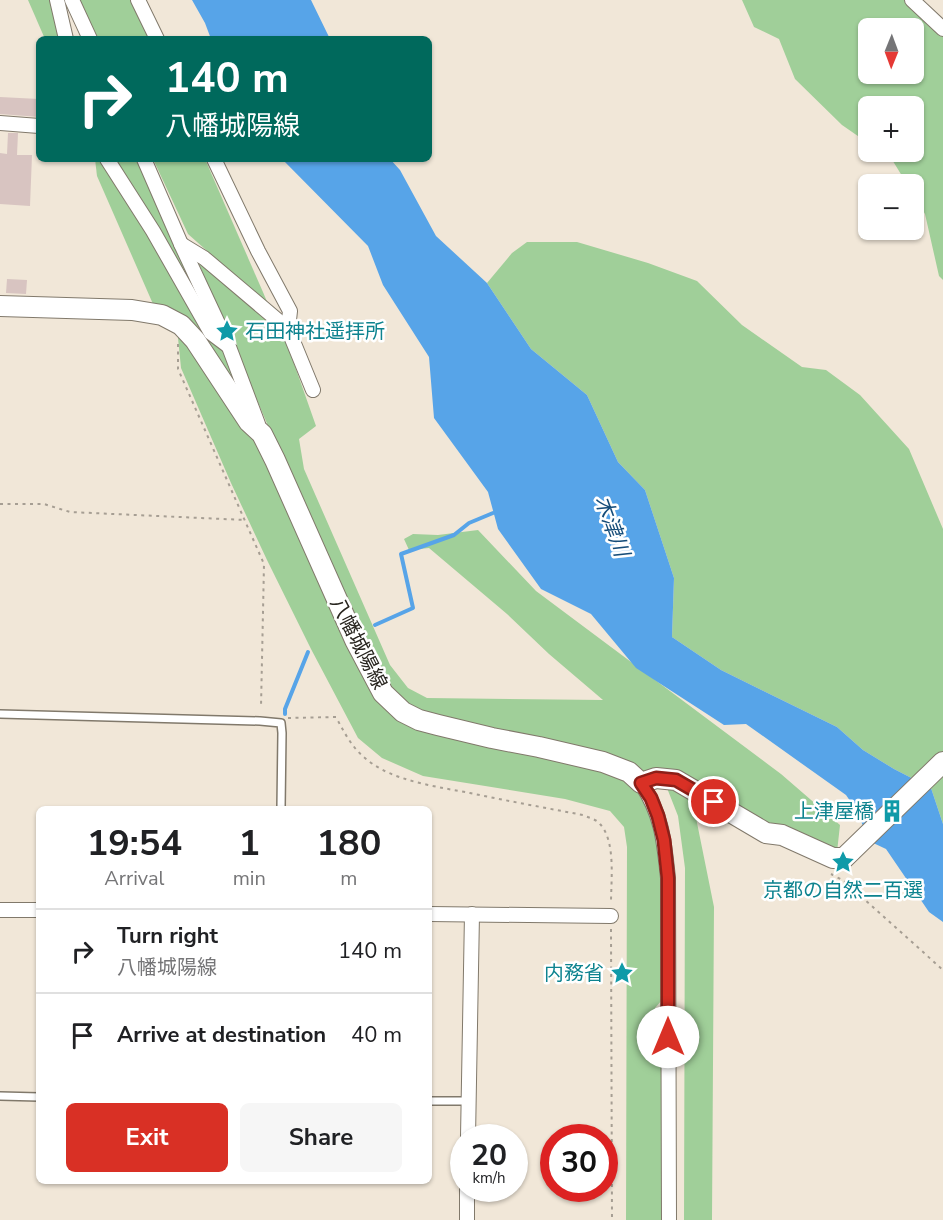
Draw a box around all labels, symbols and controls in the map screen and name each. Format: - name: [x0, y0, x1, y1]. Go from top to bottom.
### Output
- north arrow: [858, 18, 924, 84]
- map controls: [858, 18, 924, 240]
- text: 140 m: [165, 50, 289, 107]
- icon: right: [66, 60, 144, 138]
- button: +: [858, 96, 924, 162]
- text: 八幡城陽線: [165, 108, 300, 145]
- button: −: [858, 174, 924, 240]
- place icon: 石田神社遥拝所: [214, 318, 240, 344]
- place label: 石田神社遥拝所: [245, 318, 385, 345]
- water label: 木津川: [588, 492, 637, 562]
- street label: 八幡城陽線: [324, 593, 393, 694]
- pin: [688, 776, 739, 827]
- icon: arrive: [697, 785, 730, 818]
- place label: 上津屋橋: [794, 798, 874, 825]
- building icon: 上津屋橋: [879, 798, 905, 824]
- text: 19:54: [87, 819, 182, 868]
- text: 1: [238, 819, 260, 868]
- text: 180: [316, 819, 381, 868]
- place icon: 京都の自然二百選: [830, 849, 856, 875]
- text: Arrival: [104, 865, 164, 892]
- text: min: [233, 865, 266, 892]
- text: m: [340, 865, 357, 892]
- place label: 京都の自然二百選: [763, 877, 923, 904]
- text: Turn right: [117, 921, 218, 951]
- icon: right: [66, 935, 99, 968]
- text: 140 m: [338, 936, 402, 966]
- text: 八幡城陽線: [117, 954, 217, 981]
- place label: 内務省: [544, 960, 604, 987]
- place icon: 内務省: [609, 960, 635, 986]
- position arrow: [636, 1005, 700, 1069]
- icon: arrive: [66, 1019, 99, 1052]
- text: Arrive at destination: [117, 1020, 326, 1050]
- text: 40 m: [351, 1020, 402, 1050]
- button: Exit: [66, 1103, 228, 1172]
- button: Share: [240, 1103, 402, 1172]
- speed limit sign: 30: [540, 1124, 618, 1202]
- text: 20: [471, 1135, 507, 1176]
- text: km/h: [472, 1168, 506, 1188]

